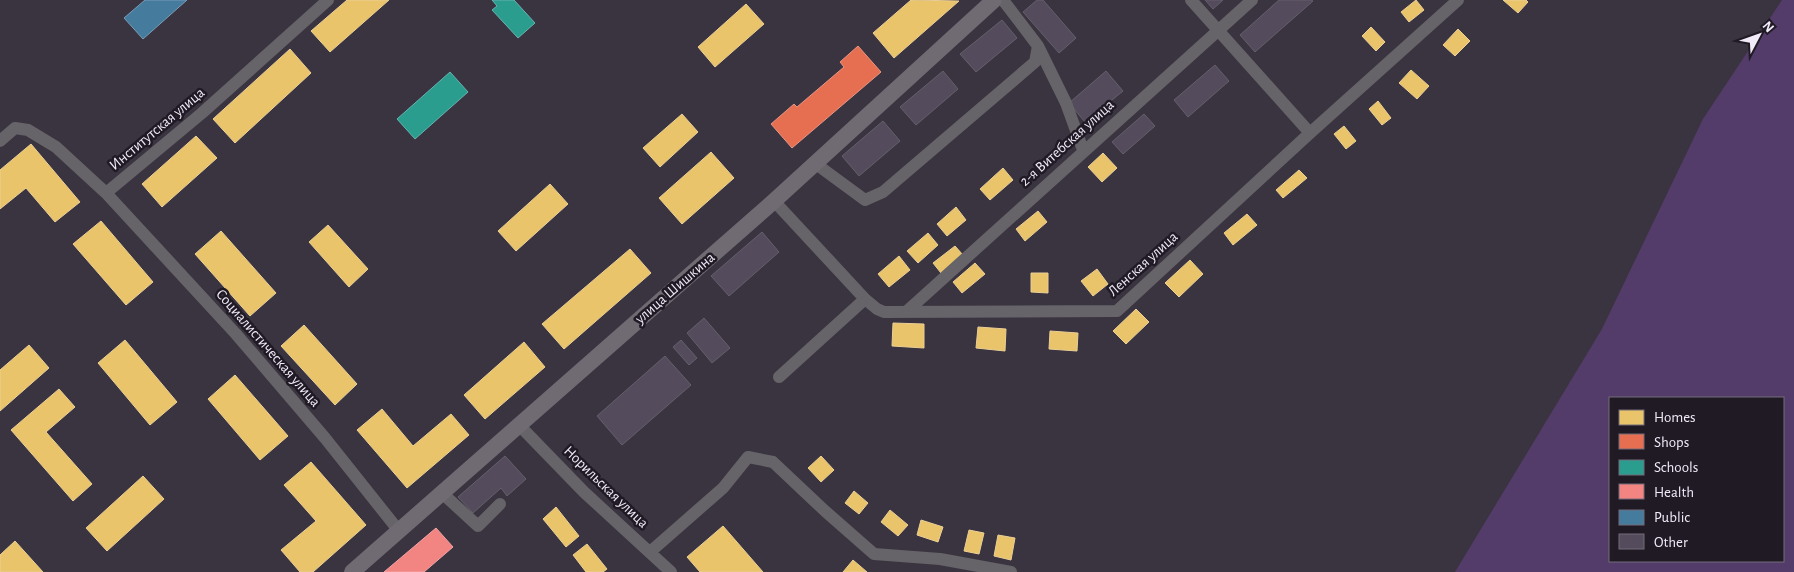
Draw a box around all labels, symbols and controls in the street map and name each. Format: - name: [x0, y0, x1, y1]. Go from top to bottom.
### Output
- north arrow: [1734, 10, 1784, 60]
- text: N: [1760, 19, 1777, 35]
- street label: Институтская улица: [107, 85, 208, 173]
- street label: 2-я Витебская улица: [1017, 97, 1117, 189]
- street label: Ленская улица: [1105, 229, 1181, 299]
- street label: улица Шишкина: [632, 249, 718, 327]
- street label: Социалистическая улица: [213, 286, 323, 410]
- legend: [1609, 397, 1784, 562]
- text: Homes: [1654, 410, 1696, 425]
- text: Shops: [1654, 435, 1689, 450]
- street label: Норильская улица: [561, 443, 651, 531]
- text: Schools: [1654, 460, 1698, 475]
- text: Health: [1654, 485, 1694, 500]
- text: Public: [1654, 510, 1690, 525]
- text: Other: [1654, 535, 1688, 550]

